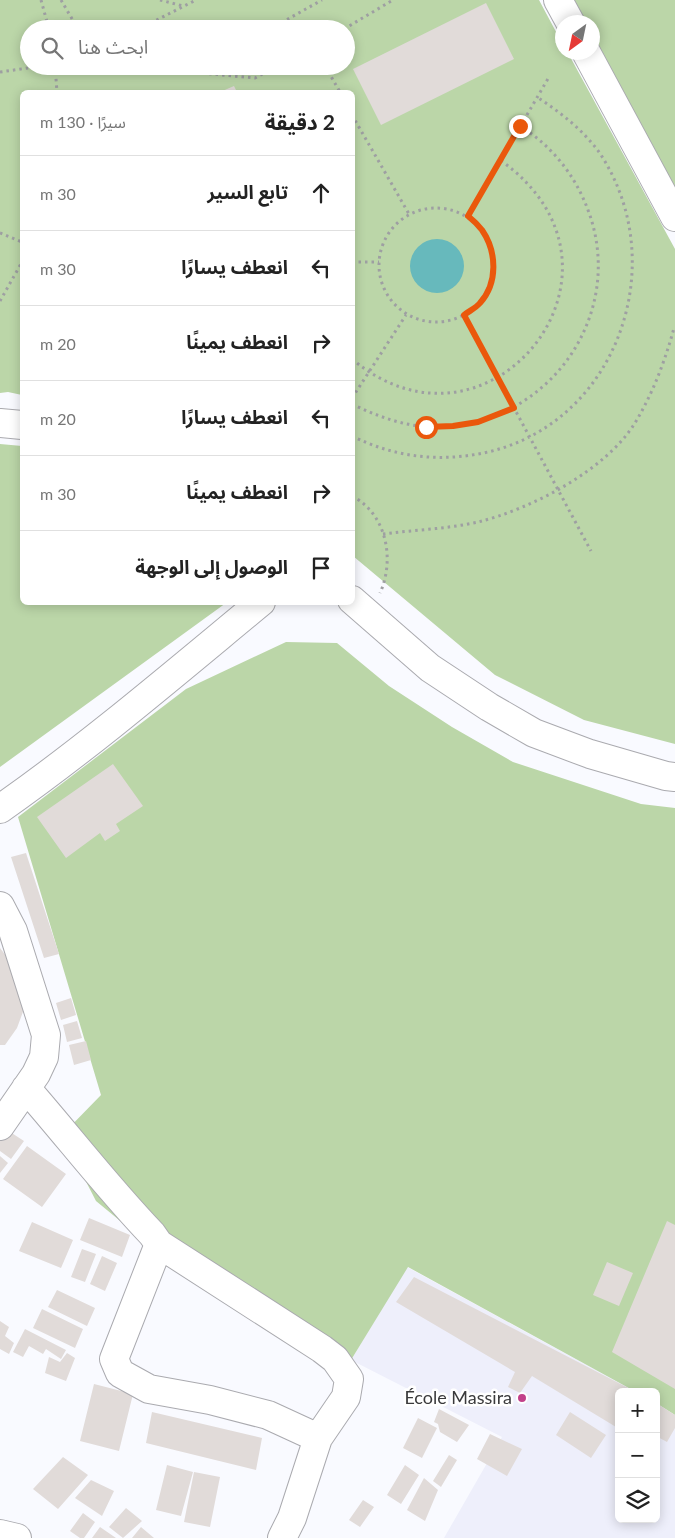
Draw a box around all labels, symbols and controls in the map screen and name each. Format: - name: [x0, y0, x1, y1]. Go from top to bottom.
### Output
- north arrow: [555, 15, 600, 60]
- search box: [20, 20, 355, 75]
- icon: search: [38, 34, 66, 62]
- text: ابحث هنا: [78, 35, 148, 58]
- text: 2 دقيقة: [265, 109, 335, 134]
- text: سيرًا · 130 m: [40, 112, 126, 131]
- route end: [509, 115, 532, 138]
- icon: ahead: [307, 179, 335, 207]
- text: تابع السير: [207, 180, 288, 203]
- text: 30 m: [40, 184, 76, 203]
- icon: left: [307, 254, 335, 282]
- text: انعطف يسارًا: [181, 255, 288, 278]
- text: 30 m: [40, 259, 76, 278]
- icon: right: [307, 329, 335, 357]
- text: انعطف يمينًا: [186, 330, 288, 353]
- text: 20 m: [40, 334, 76, 353]
- icon: left: [307, 404, 335, 432]
- text: انعطف يسارًا: [181, 405, 288, 428]
- text: 20 m: [40, 409, 76, 428]
- route start: [415, 416, 438, 439]
- icon: right: [307, 479, 335, 507]
- text: انعطف يمينًا: [186, 480, 288, 503]
- text: 30 m: [40, 484, 76, 503]
- icon: arrive: [307, 554, 335, 582]
- text: الوصول إلى الوجهة: [135, 555, 288, 578]
- place label: École Massira: [404, 1386, 512, 1408]
- map controls: [615, 1388, 660, 1523]
- button: +: [615, 1388, 660, 1433]
- marker: École Massira: [516, 1392, 528, 1404]
- button: −: [615, 1433, 660, 1478]
- button: layers: [615, 1478, 660, 1523]

